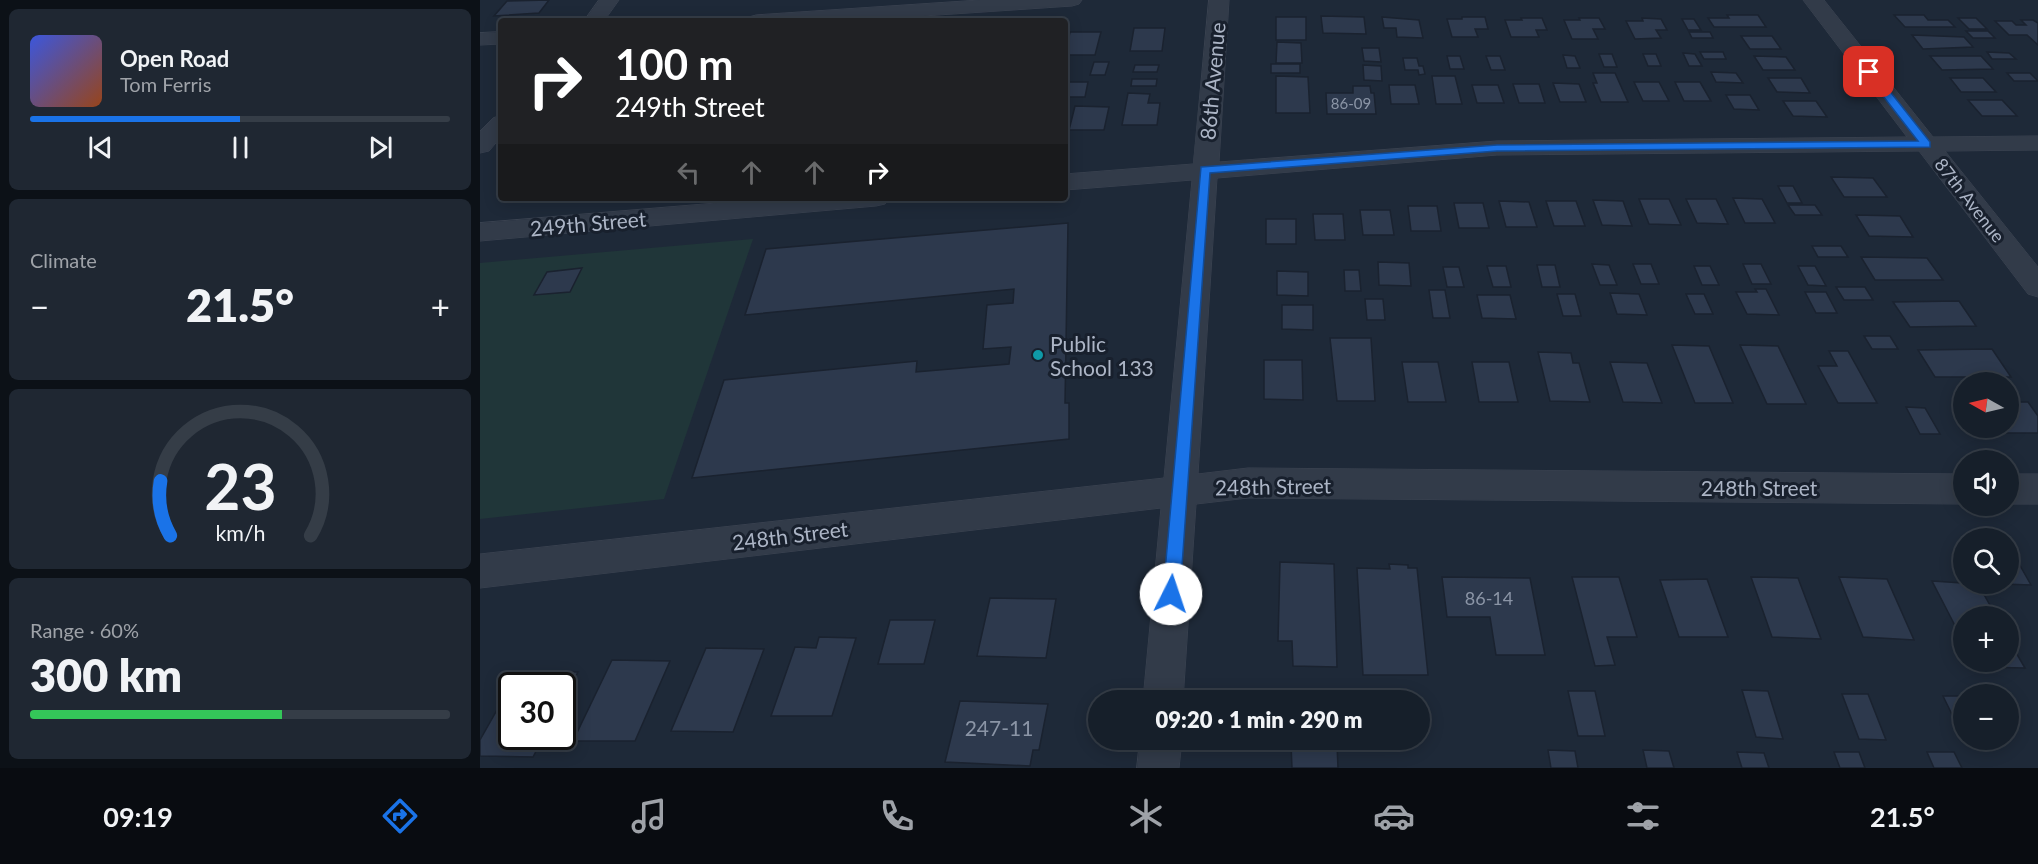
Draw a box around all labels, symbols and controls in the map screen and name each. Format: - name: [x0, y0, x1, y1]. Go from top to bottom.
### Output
- street label: 86th Avenue: [1194, 21, 1230, 141]
- text: 100 m: [615, 39, 733, 89]
- icon: right: [516, 42, 594, 120]
- text: Open Road: [120, 45, 229, 72]
- pin: [1843, 46, 1894, 97]
- icon: arrive: [1852, 55, 1885, 88]
- text: Tom Ferris: [120, 72, 211, 96]
- text: 249th Street: [615, 90, 765, 123]
- house number: 86-09: [1331, 94, 1371, 112]
- icon: previous: [84, 131, 117, 164]
- icon: pause: [224, 131, 257, 164]
- icon: next: [364, 131, 397, 164]
- street label: 87th Avenue: [1930, 153, 2010, 247]
- icon: left: [672, 156, 705, 189]
- icon: ahead: [735, 156, 768, 189]
- icon: ahead: [798, 156, 831, 189]
- icon: right: [861, 156, 894, 189]
- street label: 249th Street: [529, 205, 648, 241]
- text: Climate: [30, 248, 97, 272]
- text: 21.5°: [186, 278, 294, 332]
- text: −: [30, 286, 49, 326]
- text: +: [431, 286, 450, 326]
- place label: Public School 133: [1050, 331, 1154, 380]
- marker: Public School 133: [1031, 348, 1045, 362]
- north arrow: [1953, 372, 2019, 438]
- map controls: [1953, 372, 2019, 750]
- text: 23: [204, 448, 276, 523]
- button: sound: [1953, 450, 2019, 516]
- street label: 248th Street: [1215, 472, 1332, 500]
- street label: 248th Street: [1701, 475, 1818, 500]
- street label: 248th Street: [731, 515, 850, 555]
- text: km/h: [215, 520, 265, 546]
- button: search: [1953, 528, 2019, 594]
- position arrow: [1139, 562, 1203, 626]
- house number: 86-14: [1465, 587, 1513, 609]
- button: +: [1953, 606, 2019, 672]
- text: Range · 60%: [30, 618, 139, 642]
- text: 300 km: [30, 648, 182, 702]
- speed limit sign: 30: [498, 672, 576, 750]
- button: −: [1953, 684, 2019, 750]
- text: 09:20 · 1 min · 290 m: [1156, 706, 1362, 733]
- house number: 247-11: [965, 715, 1033, 740]
- icon: directions: [379, 795, 421, 837]
- icon: music: [628, 795, 670, 837]
- icon: phone: [876, 795, 918, 837]
- icon: climate: [1125, 795, 1167, 837]
- icon: car: [1373, 795, 1415, 837]
- icon: filters: [1622, 795, 1664, 837]
- text: 09:19: [103, 800, 173, 833]
- text: 21.5°: [1870, 800, 1935, 833]

